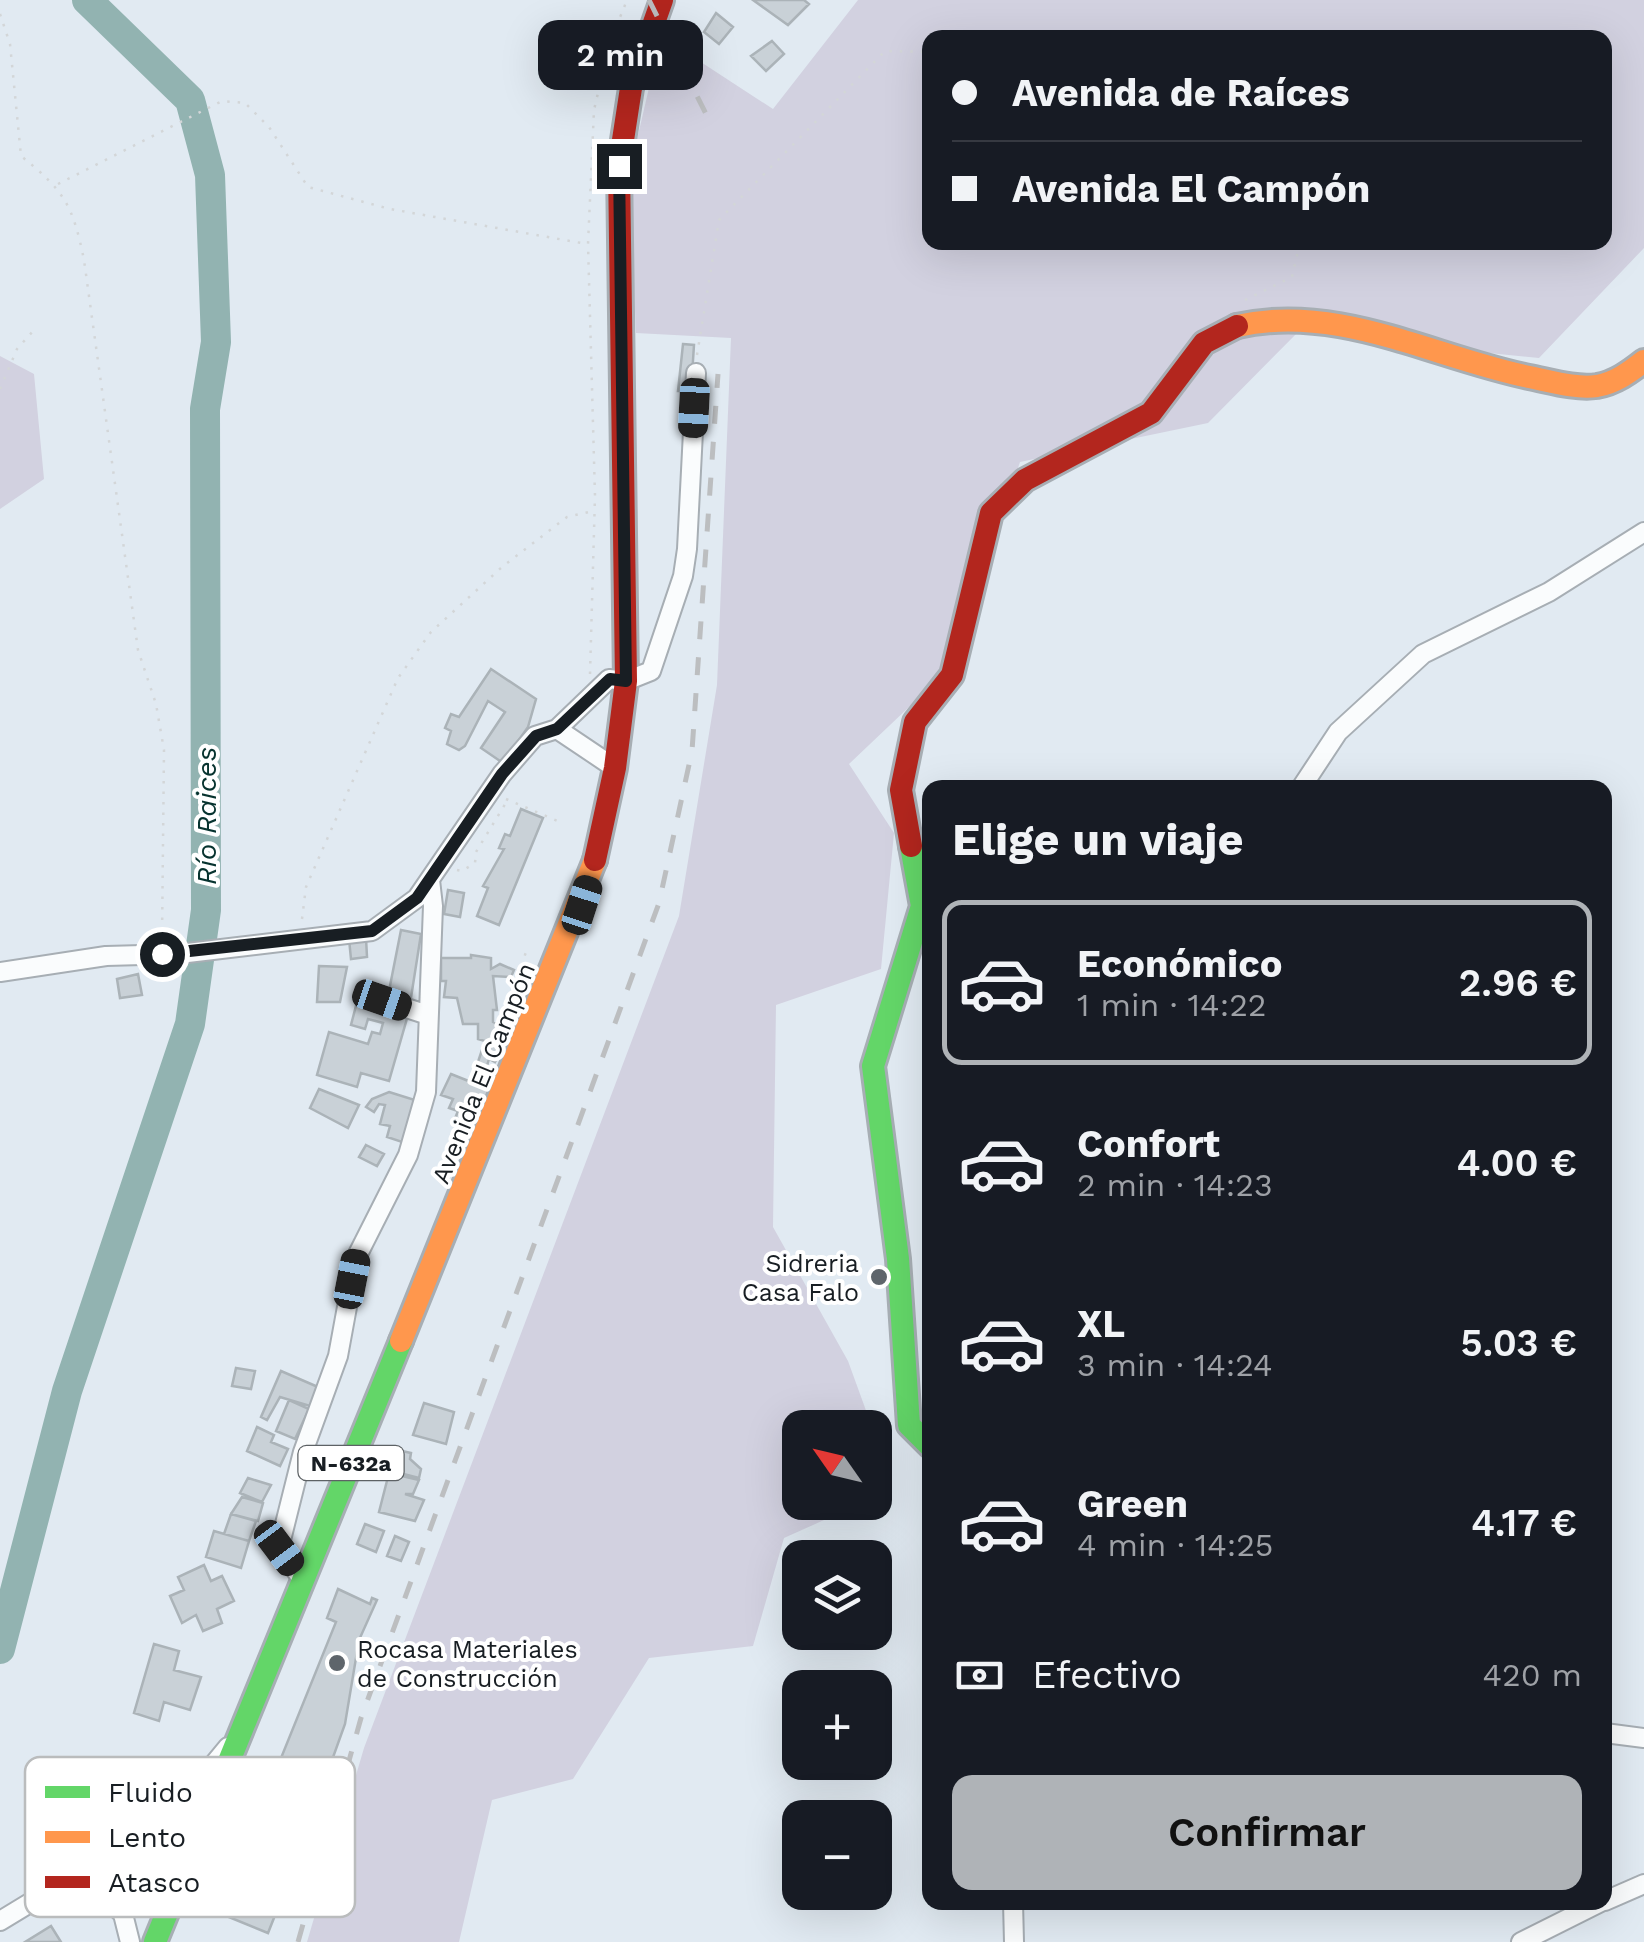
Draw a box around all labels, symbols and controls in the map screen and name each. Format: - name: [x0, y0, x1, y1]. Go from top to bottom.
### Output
- callout: 2 min: [536, 21, 702, 91]
- text: 2 min: [577, 36, 664, 74]
- text: Avenida de Raíces: [1012, 71, 1350, 115]
- route end: [597, 144, 642, 189]
- text: Avenida El Campón: [1012, 167, 1370, 211]
- car: [677, 377, 711, 439]
- water label: Río Raices: [190, 747, 223, 885]
- text: Elige un viaje: [952, 813, 1244, 866]
- car: [558, 872, 606, 938]
- route start: [140, 932, 185, 977]
- icon: car: [957, 938, 1047, 1028]
- text: Económico: [1077, 942, 1282, 986]
- street label: Avenida El Campón: [426, 959, 541, 1188]
- text: 2.96 €: [1459, 961, 1577, 1005]
- car: [349, 976, 415, 1024]
- text: 1 min · 14:22: [1077, 986, 1266, 1024]
- icon: car: [957, 1118, 1047, 1208]
- text: Confort: [1077, 1122, 1220, 1166]
- text: 4.00 €: [1456, 1141, 1577, 1185]
- text: 2 min · 14:23: [1077, 1166, 1273, 1204]
- car: [332, 1247, 372, 1311]
- place label: Sidreria Casa Falo: [742, 1249, 859, 1307]
- marker: Sidreria Casa Falo: [868, 1266, 890, 1288]
- icon: car: [957, 1298, 1047, 1388]
- text: XL: [1077, 1302, 1125, 1346]
- text: 5.03 €: [1460, 1321, 1577, 1365]
- text: 3 min · 14:24: [1077, 1346, 1273, 1384]
- north arrow: [782, 1410, 892, 1520]
- map controls: [782, 1410, 892, 1910]
- road number: N-632a: [298, 1446, 404, 1480]
- icon: car: [957, 1478, 1047, 1568]
- text: Green: [1077, 1482, 1188, 1526]
- text: 4.17 €: [1471, 1501, 1577, 1545]
- car: [249, 1515, 309, 1581]
- text: 4 min · 14:25: [1077, 1526, 1273, 1564]
- button: layers: [782, 1540, 892, 1650]
- place label: Rocasa Materiales de Construcción: [357, 1635, 578, 1693]
- icon: cash: [952, 1648, 1007, 1703]
- marker: Rocasa Materiales de Construcción: [326, 1652, 348, 1674]
- text: Efectivo: [1032, 1653, 1182, 1697]
- text: 420 m: [1482, 1656, 1582, 1694]
- button: +: [782, 1670, 892, 1780]
- legend: [25, 1757, 355, 1917]
- button: Confirmar: [952, 1775, 1582, 1890]
- text: Fluido: [108, 1776, 193, 1809]
- button: −: [782, 1800, 892, 1910]
- text: Lento: [108, 1821, 186, 1854]
- text: Atasco: [108, 1866, 200, 1899]

